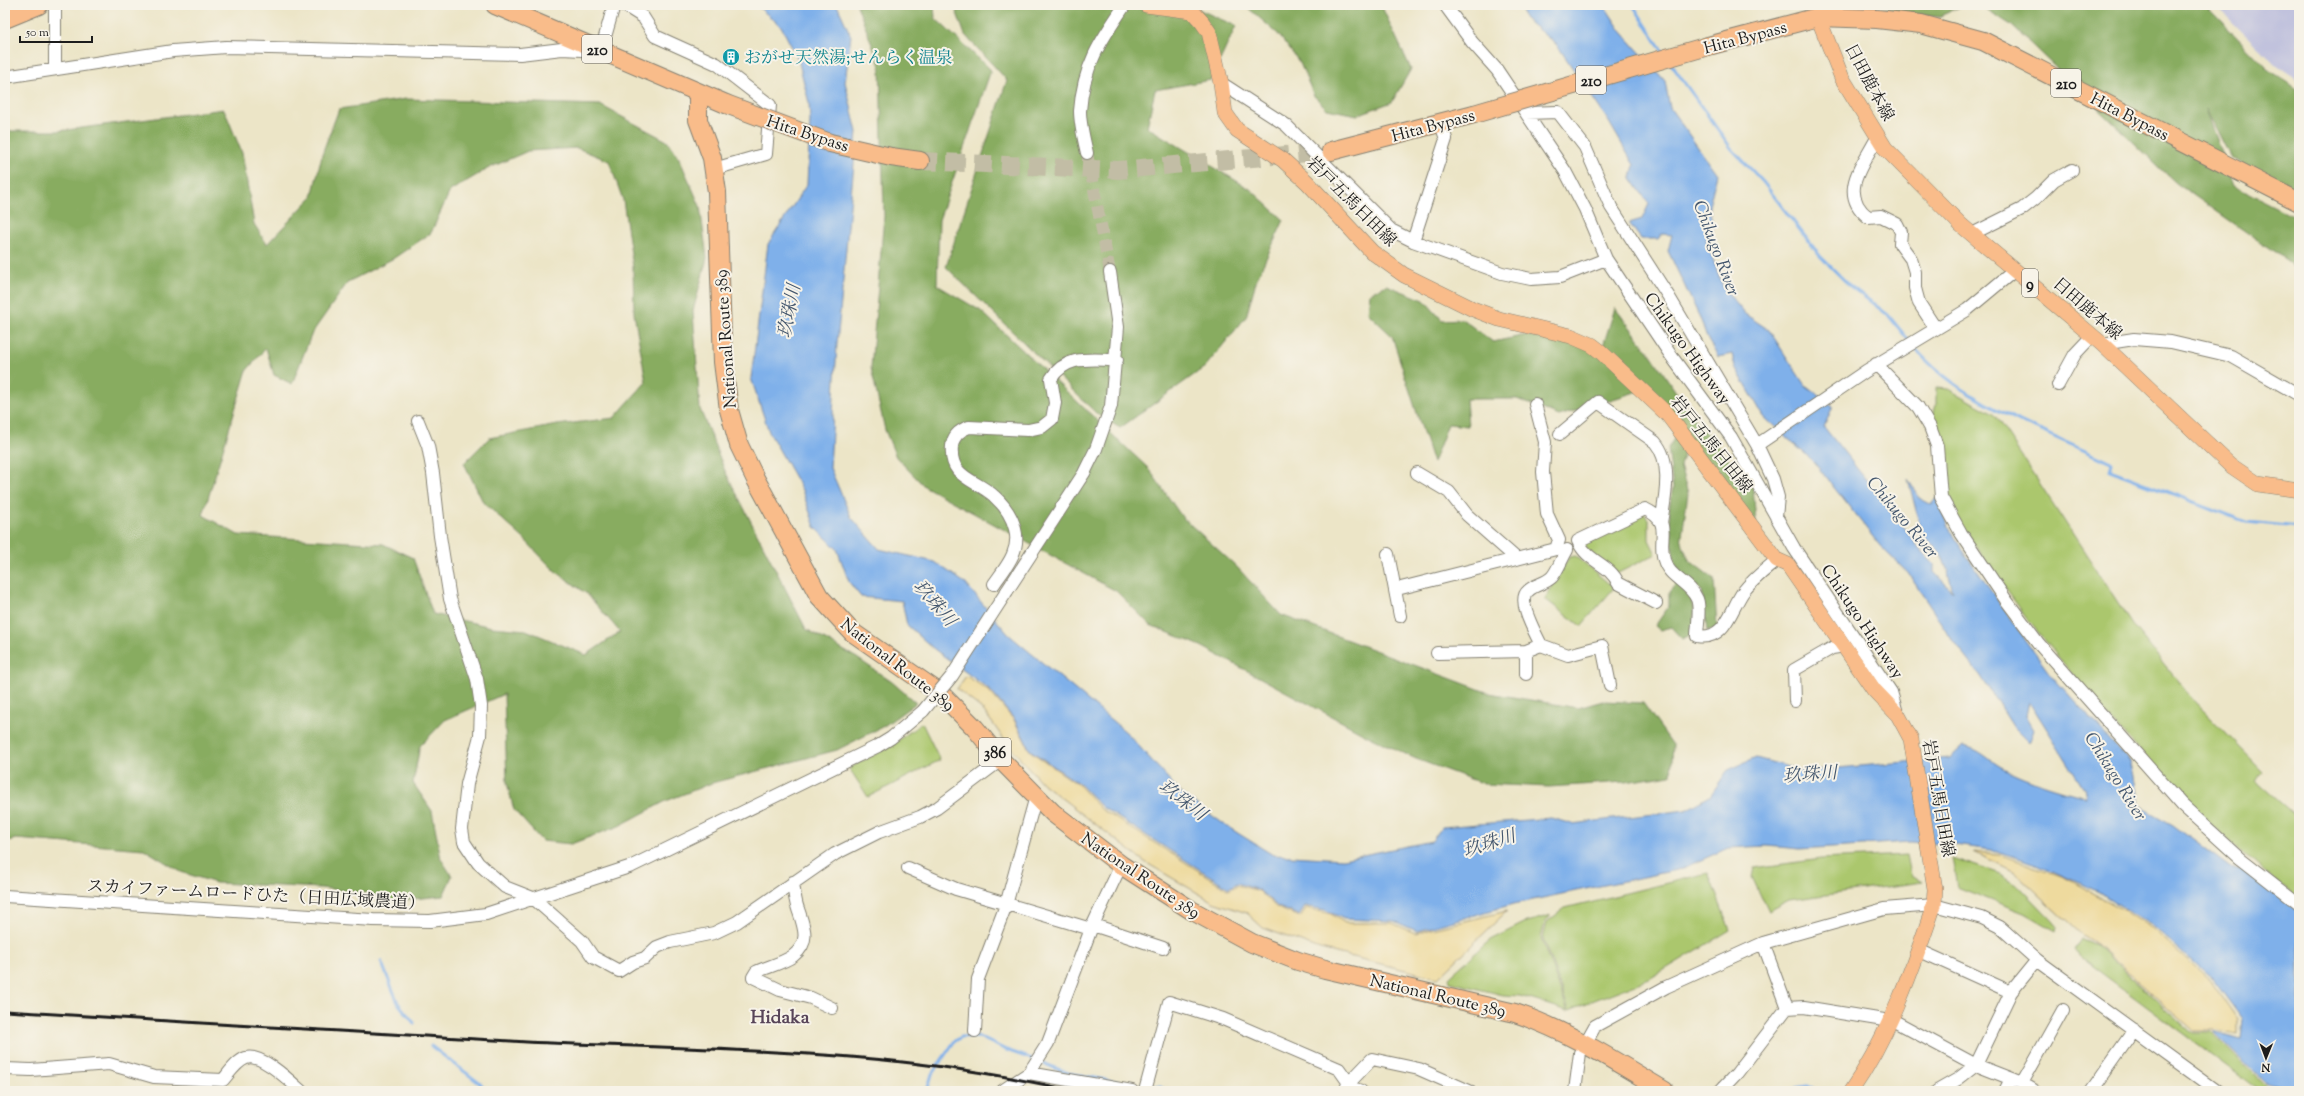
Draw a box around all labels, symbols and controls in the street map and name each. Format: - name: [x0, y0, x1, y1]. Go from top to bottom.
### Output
- street label: Hita Bypass: [1701, 16, 1790, 62]
- scale bar: [20, 18, 92, 44]
- text: 50 m: [25, 24, 49, 42]
- road number: 210: [582, 35, 612, 63]
- street label: 日田鹿本線: [1838, 40, 1899, 126]
- building icon: おがせ天然湯;せんらく温泉: [721, 47, 741, 67]
- place label: おがせ天然湯;せんらく温泉: [744, 47, 952, 71]
- road number: 210: [1576, 66, 1606, 94]
- road number: 210: [2051, 69, 2081, 97]
- street label: Hita Bypass: [2086, 88, 2173, 148]
- street label: Hita Bypass: [1389, 104, 1478, 150]
- street label: Hita Bypass: [763, 110, 852, 160]
- street label: 岩戸五馬日田線: [1300, 152, 1401, 253]
- water label: Chikugo River: [1685, 197, 1745, 301]
- street label: National Route 389: [710, 269, 744, 409]
- road number: 9: [2022, 269, 2038, 297]
- street label: 日田鹿本線: [2047, 273, 2127, 346]
- water label: 玖珠川: [773, 280, 809, 340]
- street label: Chikugo Highway: [1637, 288, 1736, 411]
- street label: 岩戸五馬日田線: [1664, 391, 1757, 499]
- water label: Chikugo River: [1859, 472, 1944, 566]
- street label: Chikugo Highway: [1814, 560, 1909, 685]
- water label: 玖珠川: [906, 575, 962, 635]
- street label: National Route 389: [835, 613, 959, 718]
- water label: Chikugo River: [2077, 728, 2152, 827]
- road number: 386: [979, 738, 1011, 766]
- street label: 岩戸五馬日田線: [1915, 738, 1959, 859]
- water label: 玖珠川: [1782, 761, 1840, 791]
- water label: 玖珠川: [1152, 775, 1213, 829]
- water label: 玖珠川: [1460, 824, 1521, 866]
- street label: National Route 389: [1076, 828, 1204, 925]
- street label: スカイファームロードひた（日田広域農道）: [86, 875, 426, 917]
- street label: National Route 389: [1367, 970, 1508, 1024]
- district label: Hidaka: [751, 1005, 810, 1032]
- north arrow: [2246, 1038, 2286, 1078]
- text: N: [2261, 1059, 2271, 1075]

